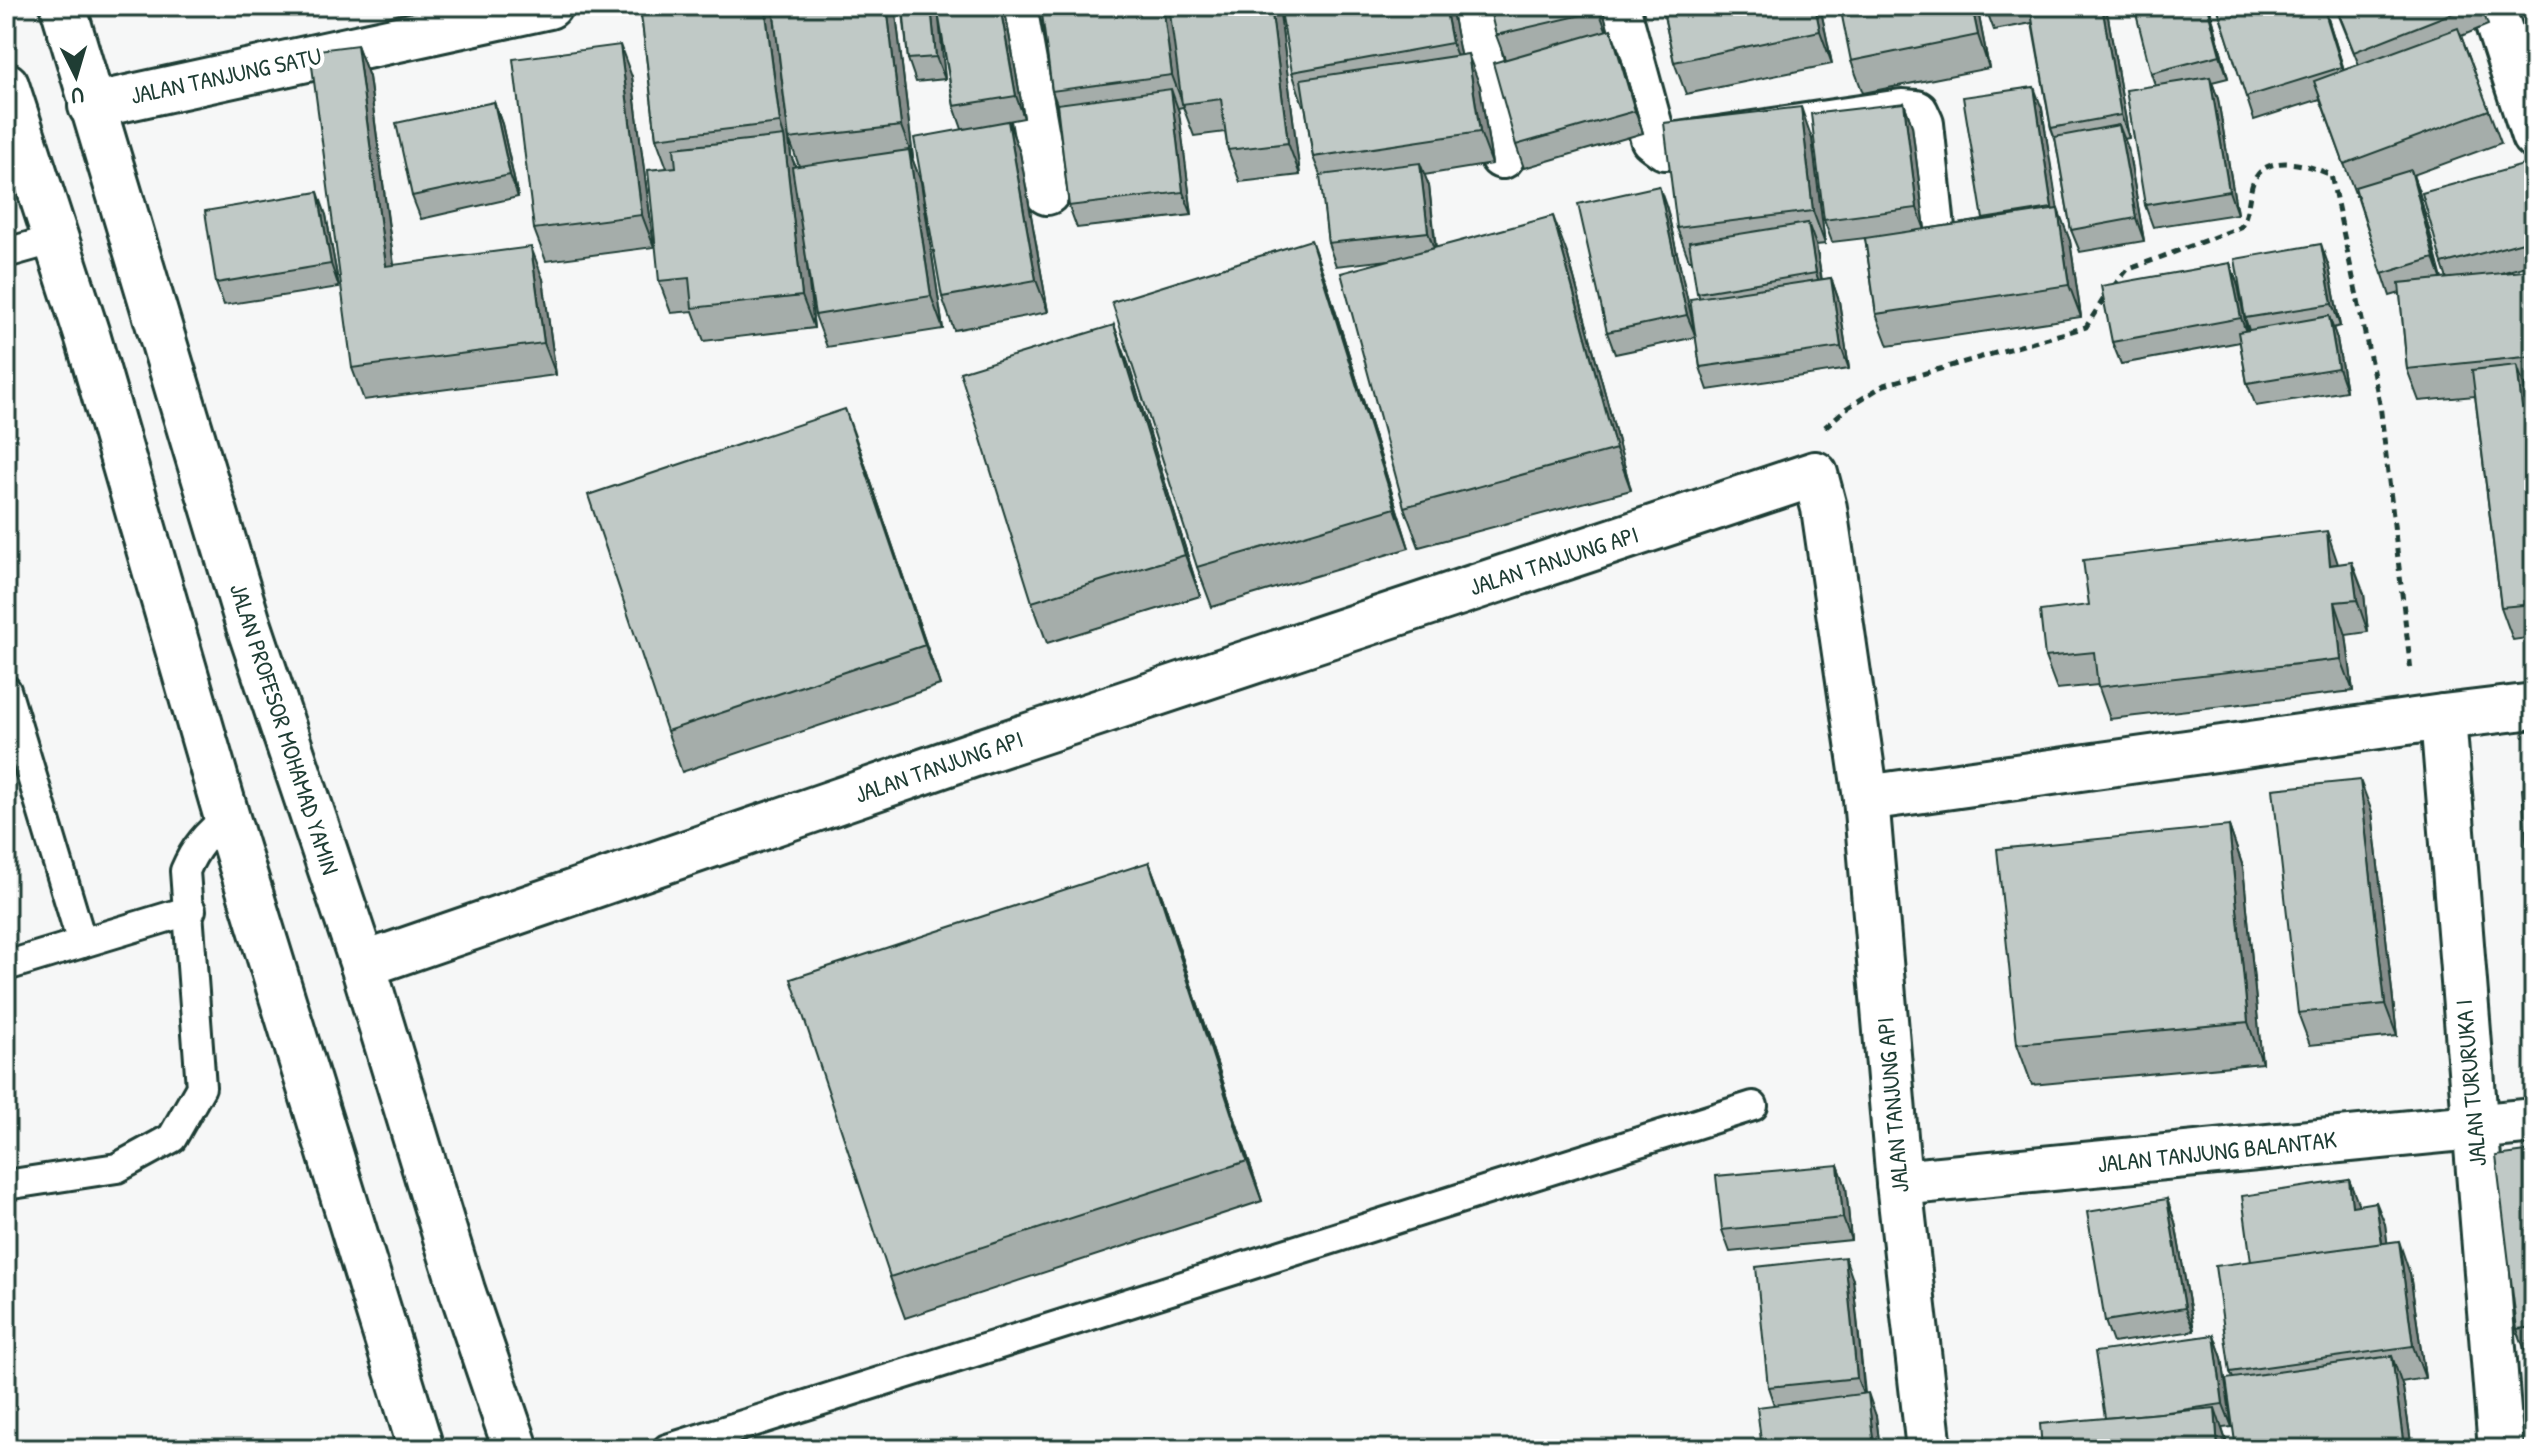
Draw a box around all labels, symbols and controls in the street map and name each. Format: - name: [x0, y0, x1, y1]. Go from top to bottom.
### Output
- north arrow: [36, 36, 116, 116]
- street label: JALAN TANJUNG SATU: [127, 39, 324, 111]
- text: U: [70, 80, 85, 111]
- street label: JALAN TANJUNG API: [1465, 518, 1642, 602]
- street label: JALAN PROFESOR MOHAMAD YAMIN: [223, 579, 347, 878]
- street label: JALAN TANJUNG API: [850, 722, 1027, 810]
- street label: JALAN TURURUKA I: [2447, 998, 2493, 1168]
- street label: JALAN TANJUNG API: [1868, 1016, 1916, 1194]
- street label: JALAN TANJUNG BALANTAK: [2096, 1123, 2338, 1179]

